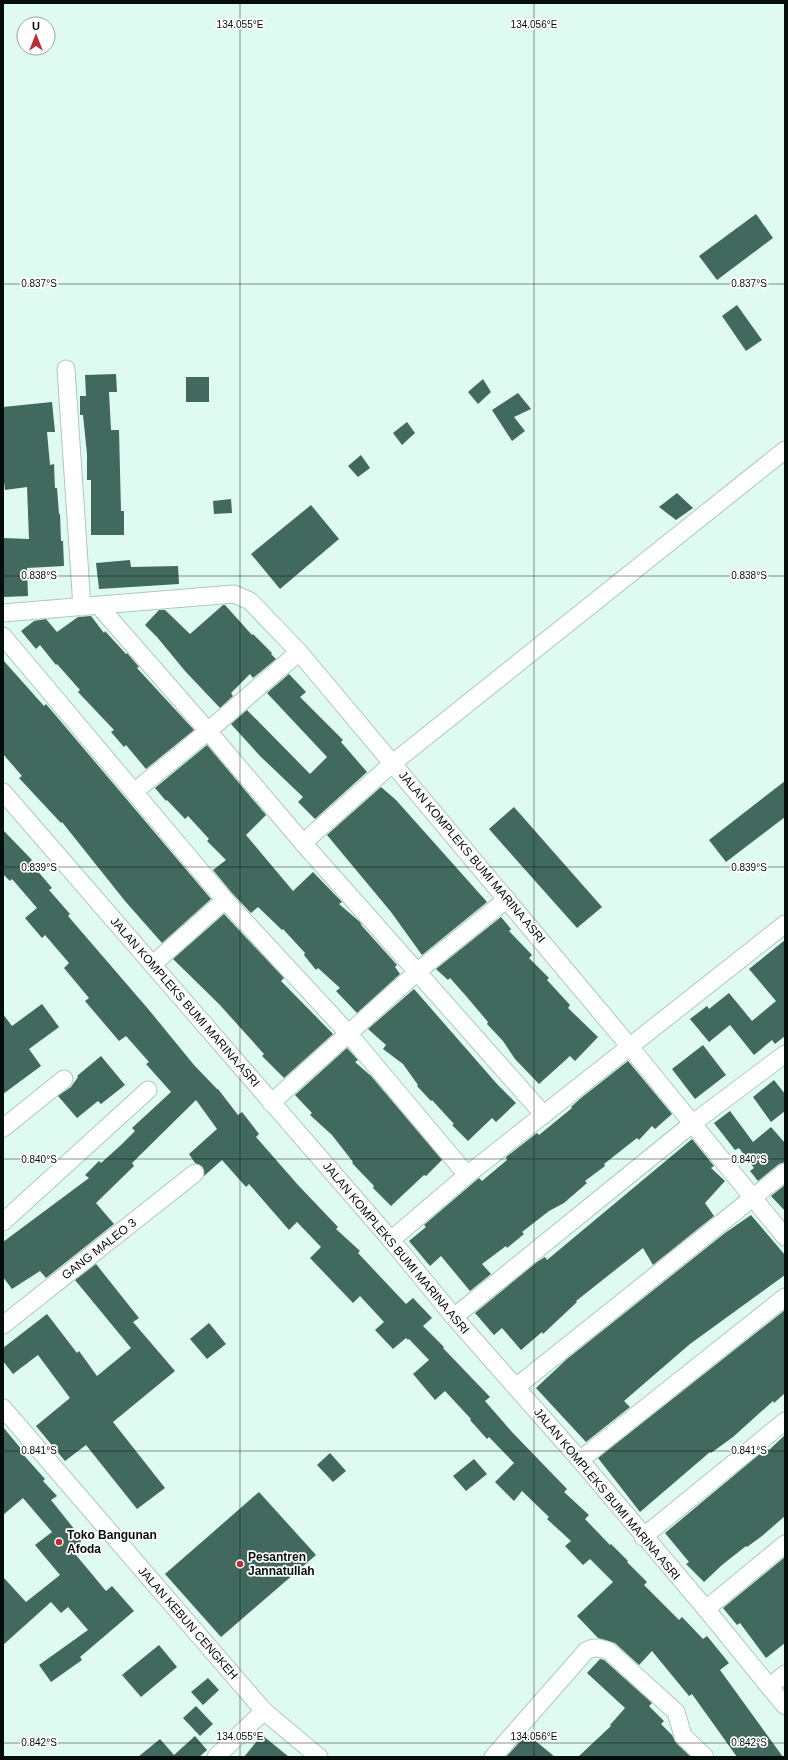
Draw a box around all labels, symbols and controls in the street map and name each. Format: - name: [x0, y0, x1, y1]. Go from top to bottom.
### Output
- north arrow: [16, 16, 56, 56]
- text: 134.055°E: [217, 19, 264, 30]
- text: 134.056°E: [511, 19, 558, 30]
- text: U: [32, 20, 40, 32]
- text: 0.837°S: [21, 278, 57, 289]
- text: 0.837°S: [731, 278, 767, 289]
- text: 0.838°S: [21, 570, 57, 581]
- text: 0.838°S: [731, 570, 767, 581]
- street label: JALAN KOMPLEKS BUMI MARINA ASRI: [396, 768, 548, 946]
- text: 0.839°S: [21, 862, 57, 873]
- text: 0.839°S: [731, 862, 767, 873]
- street label: JALAN KOMPLEKS BUMI MARINA ASRI: [108, 914, 262, 1090]
- text: 0.840°S: [21, 1154, 57, 1165]
- text: 0.840°S: [731, 1154, 767, 1165]
- street label: JALAN KOMPLEKS BUMI MARINA ASRI: [320, 1159, 472, 1337]
- street label: GANG MALEO 3: [59, 1215, 139, 1282]
- street label: JALAN KOMPLEKS BUMI MARINA ASRI: [531, 1405, 683, 1583]
- text: 0.841°S: [21, 1445, 57, 1456]
- text: 0.841°S: [731, 1445, 767, 1456]
- place label: Toko Bangunan Afoda: [67, 1528, 157, 1556]
- marker: Toko Bangunan Afoda: [54, 1537, 64, 1547]
- place label: Pesantren Jannatullah: [248, 1550, 315, 1578]
- marker: Pesantren Jannatullah: [235, 1559, 245, 1569]
- street label: JALAN KEBUN CENGKEH: [135, 1564, 241, 1682]
- text: 134.055°E: [217, 1731, 264, 1742]
- text: 134.056°E: [511, 1731, 558, 1742]
- text: 0.842°S: [21, 1737, 57, 1748]
- text: 0.842°S: [731, 1737, 767, 1748]

